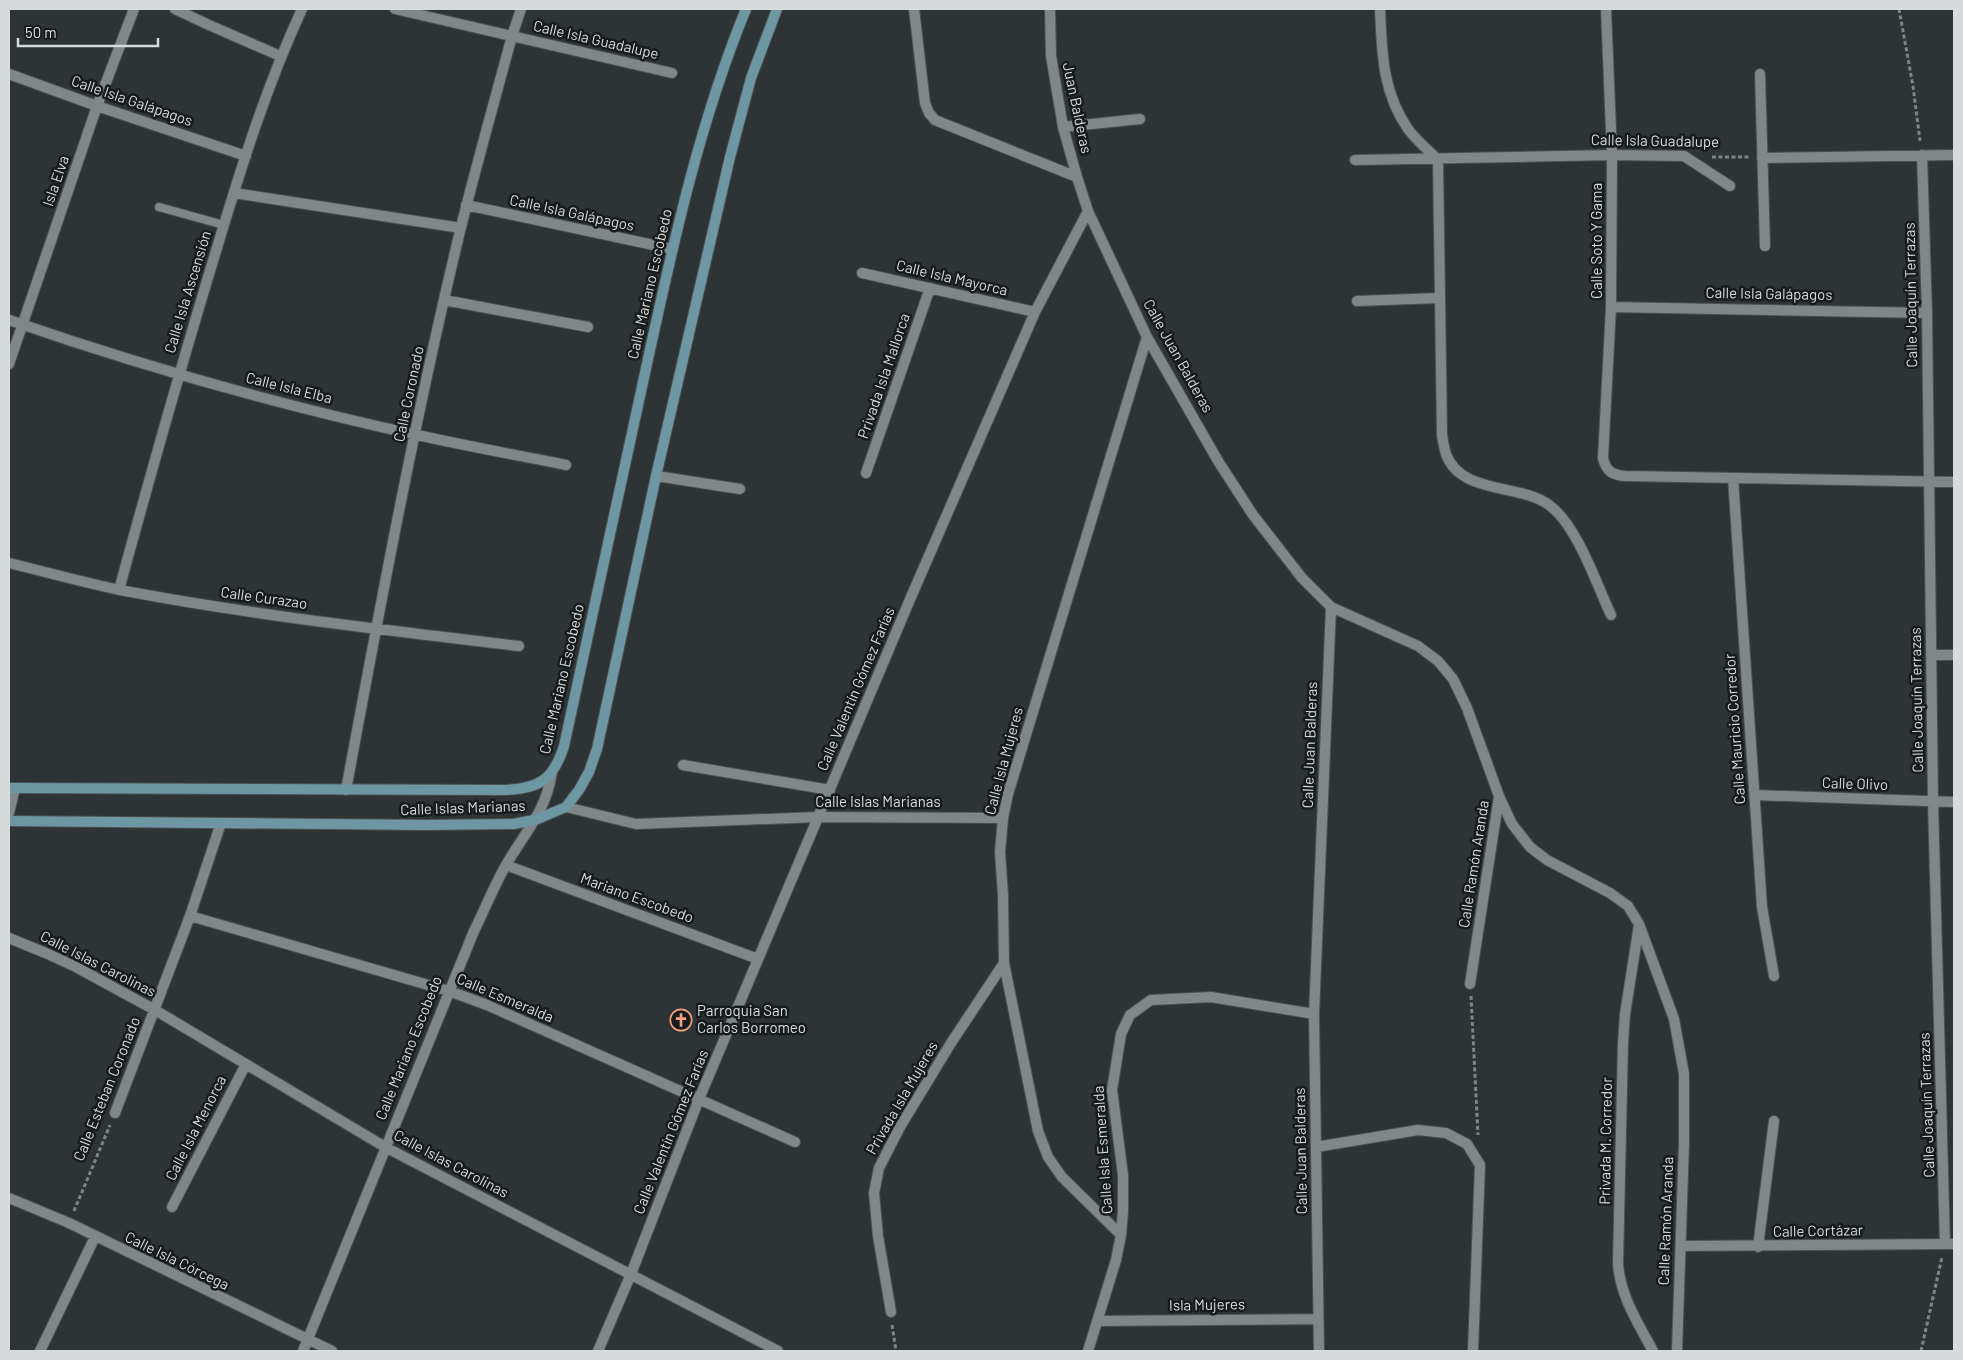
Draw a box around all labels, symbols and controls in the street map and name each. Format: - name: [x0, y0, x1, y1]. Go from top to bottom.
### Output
- scale bar: [18, 15, 158, 47]
- street label: Calle Isla Guadalupe: [532, 16, 661, 62]
- text: 50 m: [25, 23, 57, 41]
- street label: Juan Balderas: [1060, 61, 1096, 155]
- street label: Calle Isla Galápagos: [69, 71, 195, 129]
- street label: Calle Isla Guadalupe: [1591, 130, 1719, 150]
- street label: Isla Elva: [38, 153, 72, 208]
- street label: Calle Soto Y Gama: [1587, 183, 1605, 299]
- street label: Calle Isla Galápagos: [508, 190, 636, 234]
- street label: Calle Mariano Escobedo: [623, 207, 675, 361]
- street label: Calle Joaquín Terrazas: [1900, 222, 1920, 368]
- street label: Calle Isla Ascensión: [160, 228, 214, 355]
- street label: Calle Isla Mayorca: [895, 255, 1010, 299]
- street label: Calle Isla Galápagos: [1705, 283, 1833, 303]
- street label: Calle Juan Balderas: [1140, 296, 1218, 415]
- street label: Privada Isla Mallorca: [853, 311, 913, 441]
- street label: Calle Coronado: [389, 344, 427, 443]
- street label: Calle Isla Elba: [244, 368, 334, 406]
- street label: Calle Curazao: [220, 582, 309, 612]
- street label: Calle Mariano Escobedo: [535, 602, 587, 756]
- street label: Calle Valentín Gómez Farías: [812, 604, 898, 773]
- street label: Calle Joaquín Terrazas: [1906, 627, 1926, 773]
- street label: Calle Mauricio Corredor: [1720, 653, 1748, 805]
- street label: Calle Juan Balderas: [1298, 681, 1320, 809]
- street label: Calle Isla Mujeres: [980, 705, 1026, 817]
- street label: Calle Olivo: [1822, 773, 1888, 793]
- street label: Calle Islas Marianas: [815, 792, 941, 810]
- street label: Calle Islas Marianas: [400, 796, 526, 818]
- street label: Calle Ramón Aranda: [1454, 799, 1492, 929]
- street label: Mariano Escobedo: [578, 868, 696, 926]
- street label: Calle Islas Carolinas: [38, 926, 159, 1000]
- street label: Calle Esmeralda: [454, 969, 557, 1026]
- street label: Calle Mariano Escobedo: [371, 973, 445, 1122]
- place label: Parroquia San Carlos Borromeo: [697, 1001, 806, 1036]
- church icon: Parroquia San Carlos Borromeo: [669, 1008, 693, 1032]
- street label: Calle Esteban Coronado: [69, 1014, 143, 1163]
- street label: Calle Joaquín Terrazas: [1914, 1032, 1938, 1178]
- street label: Privada Isla Mujeres: [861, 1038, 941, 1157]
- street label: Calle Valentín Gómez Farías: [629, 1047, 711, 1217]
- street label: Calle Isla Menorca: [161, 1072, 229, 1183]
- street label: Privada M. Corredor: [1595, 1077, 1615, 1205]
- street label: Calle Isla Esmeralda: [1089, 1085, 1115, 1215]
- street label: Calle Juan Balderas: [1290, 1087, 1310, 1215]
- street label: Calle Islas Carolinas: [391, 1125, 512, 1201]
- street label: Calle Ramón Aranda: [1654, 1156, 1676, 1286]
- street label: Calle Cortázar: [1773, 1220, 1864, 1240]
- street label: Calle Isla Córcega: [122, 1227, 232, 1293]
- street label: Isla Mujeres: [1169, 1294, 1245, 1314]

